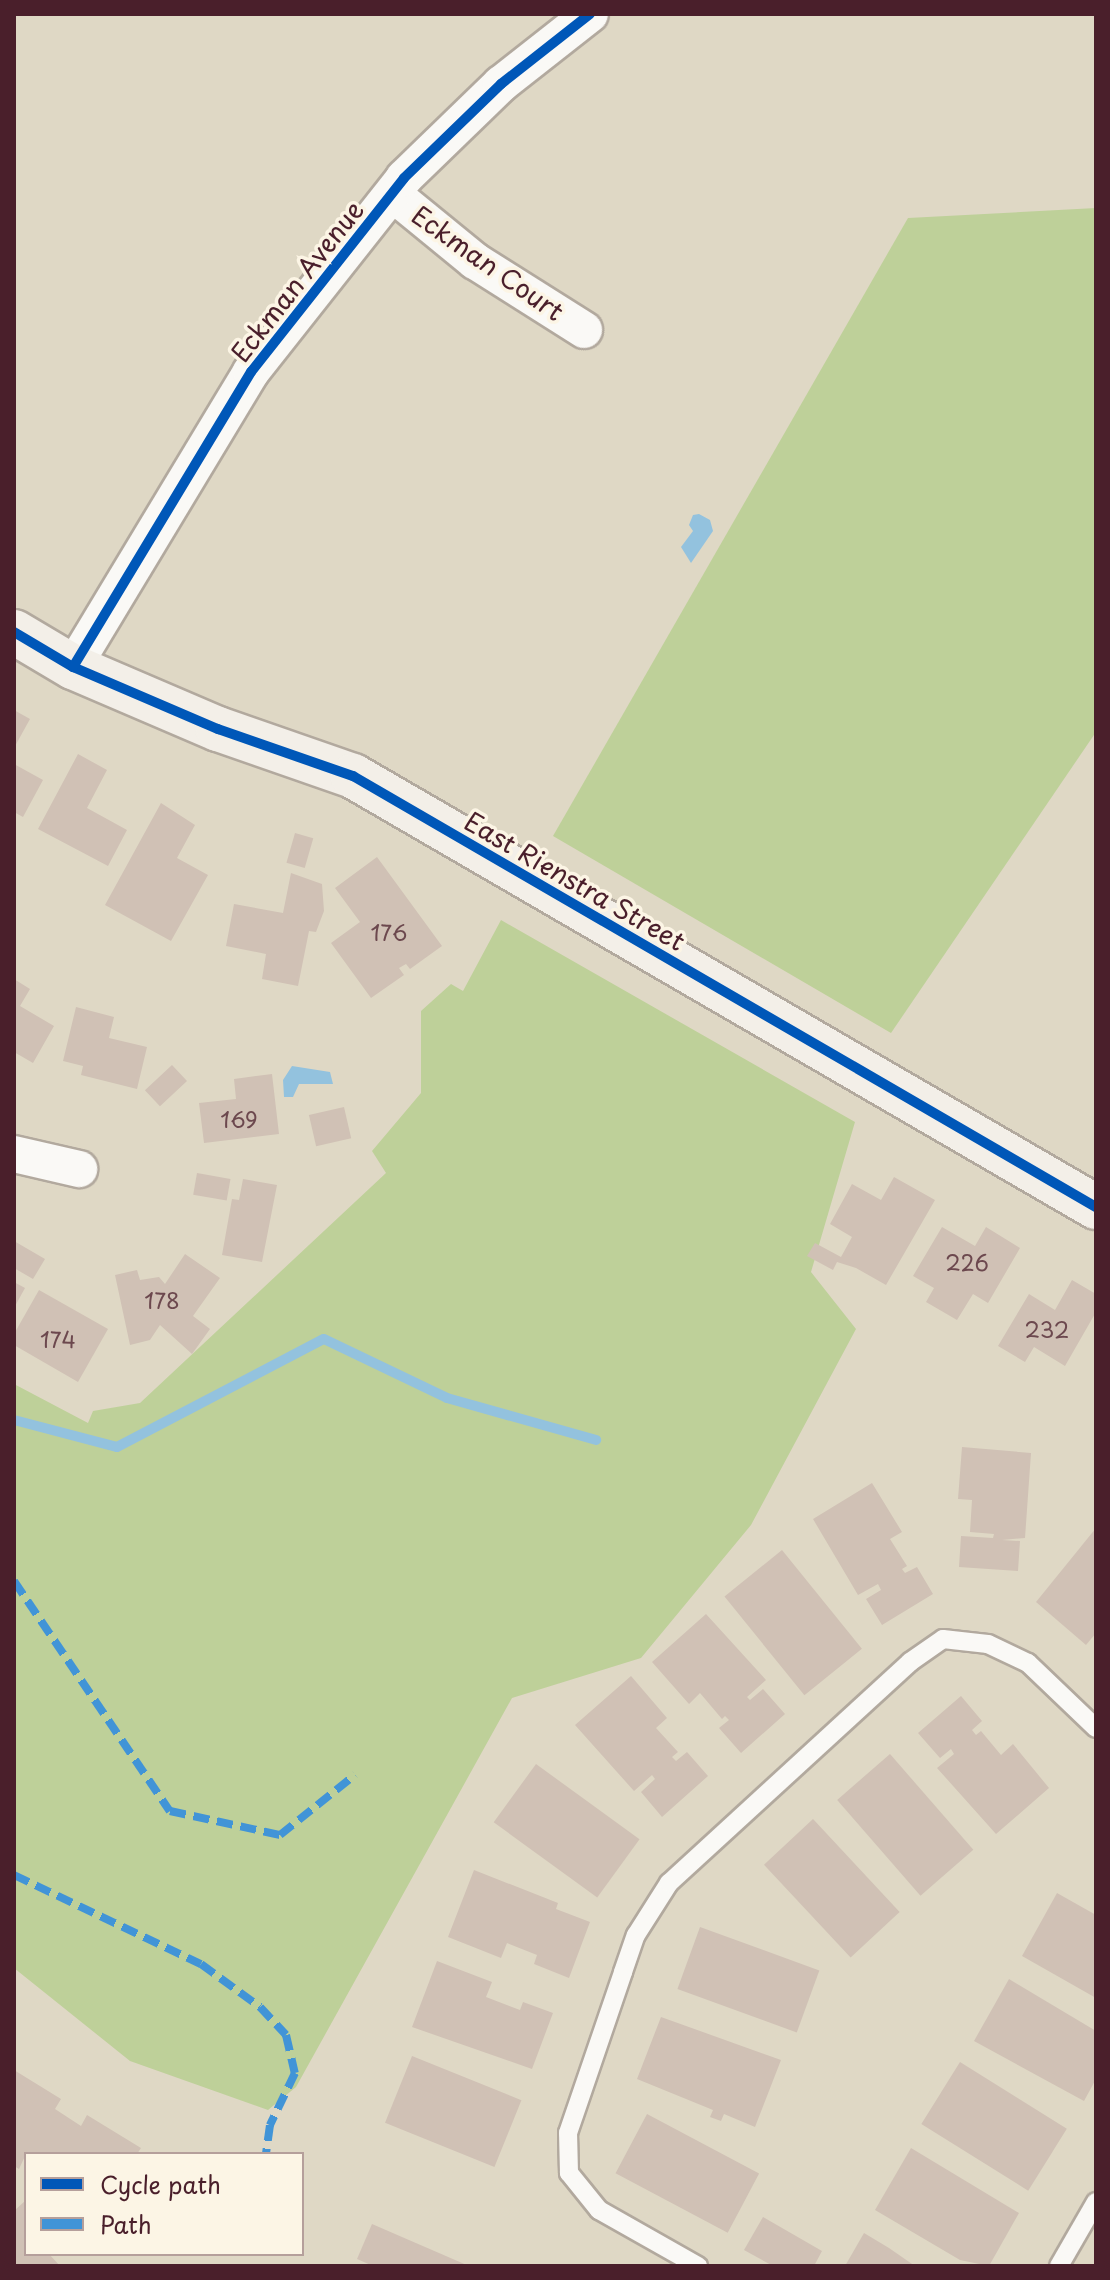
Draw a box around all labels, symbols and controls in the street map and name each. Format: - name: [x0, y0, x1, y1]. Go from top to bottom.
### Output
- street label: Eckman Avenue: [224, 194, 370, 368]
- street label: Eckman Court: [406, 199, 570, 327]
- street label: East Rienstra Street: [458, 804, 692, 958]
- house number: 176: [370, 919, 408, 945]
- house number: 169: [220, 1106, 258, 1132]
- house number: 226: [945, 1249, 989, 1275]
- house number: 178: [144, 1287, 180, 1313]
- house number: 232: [1025, 1316, 1069, 1342]
- house number: 174: [40, 1326, 76, 1352]
- legend: [24, 2152, 304, 2256]
- text: Cycle path: [100, 2166, 221, 2202]
- text: Path: [100, 2206, 152, 2242]

